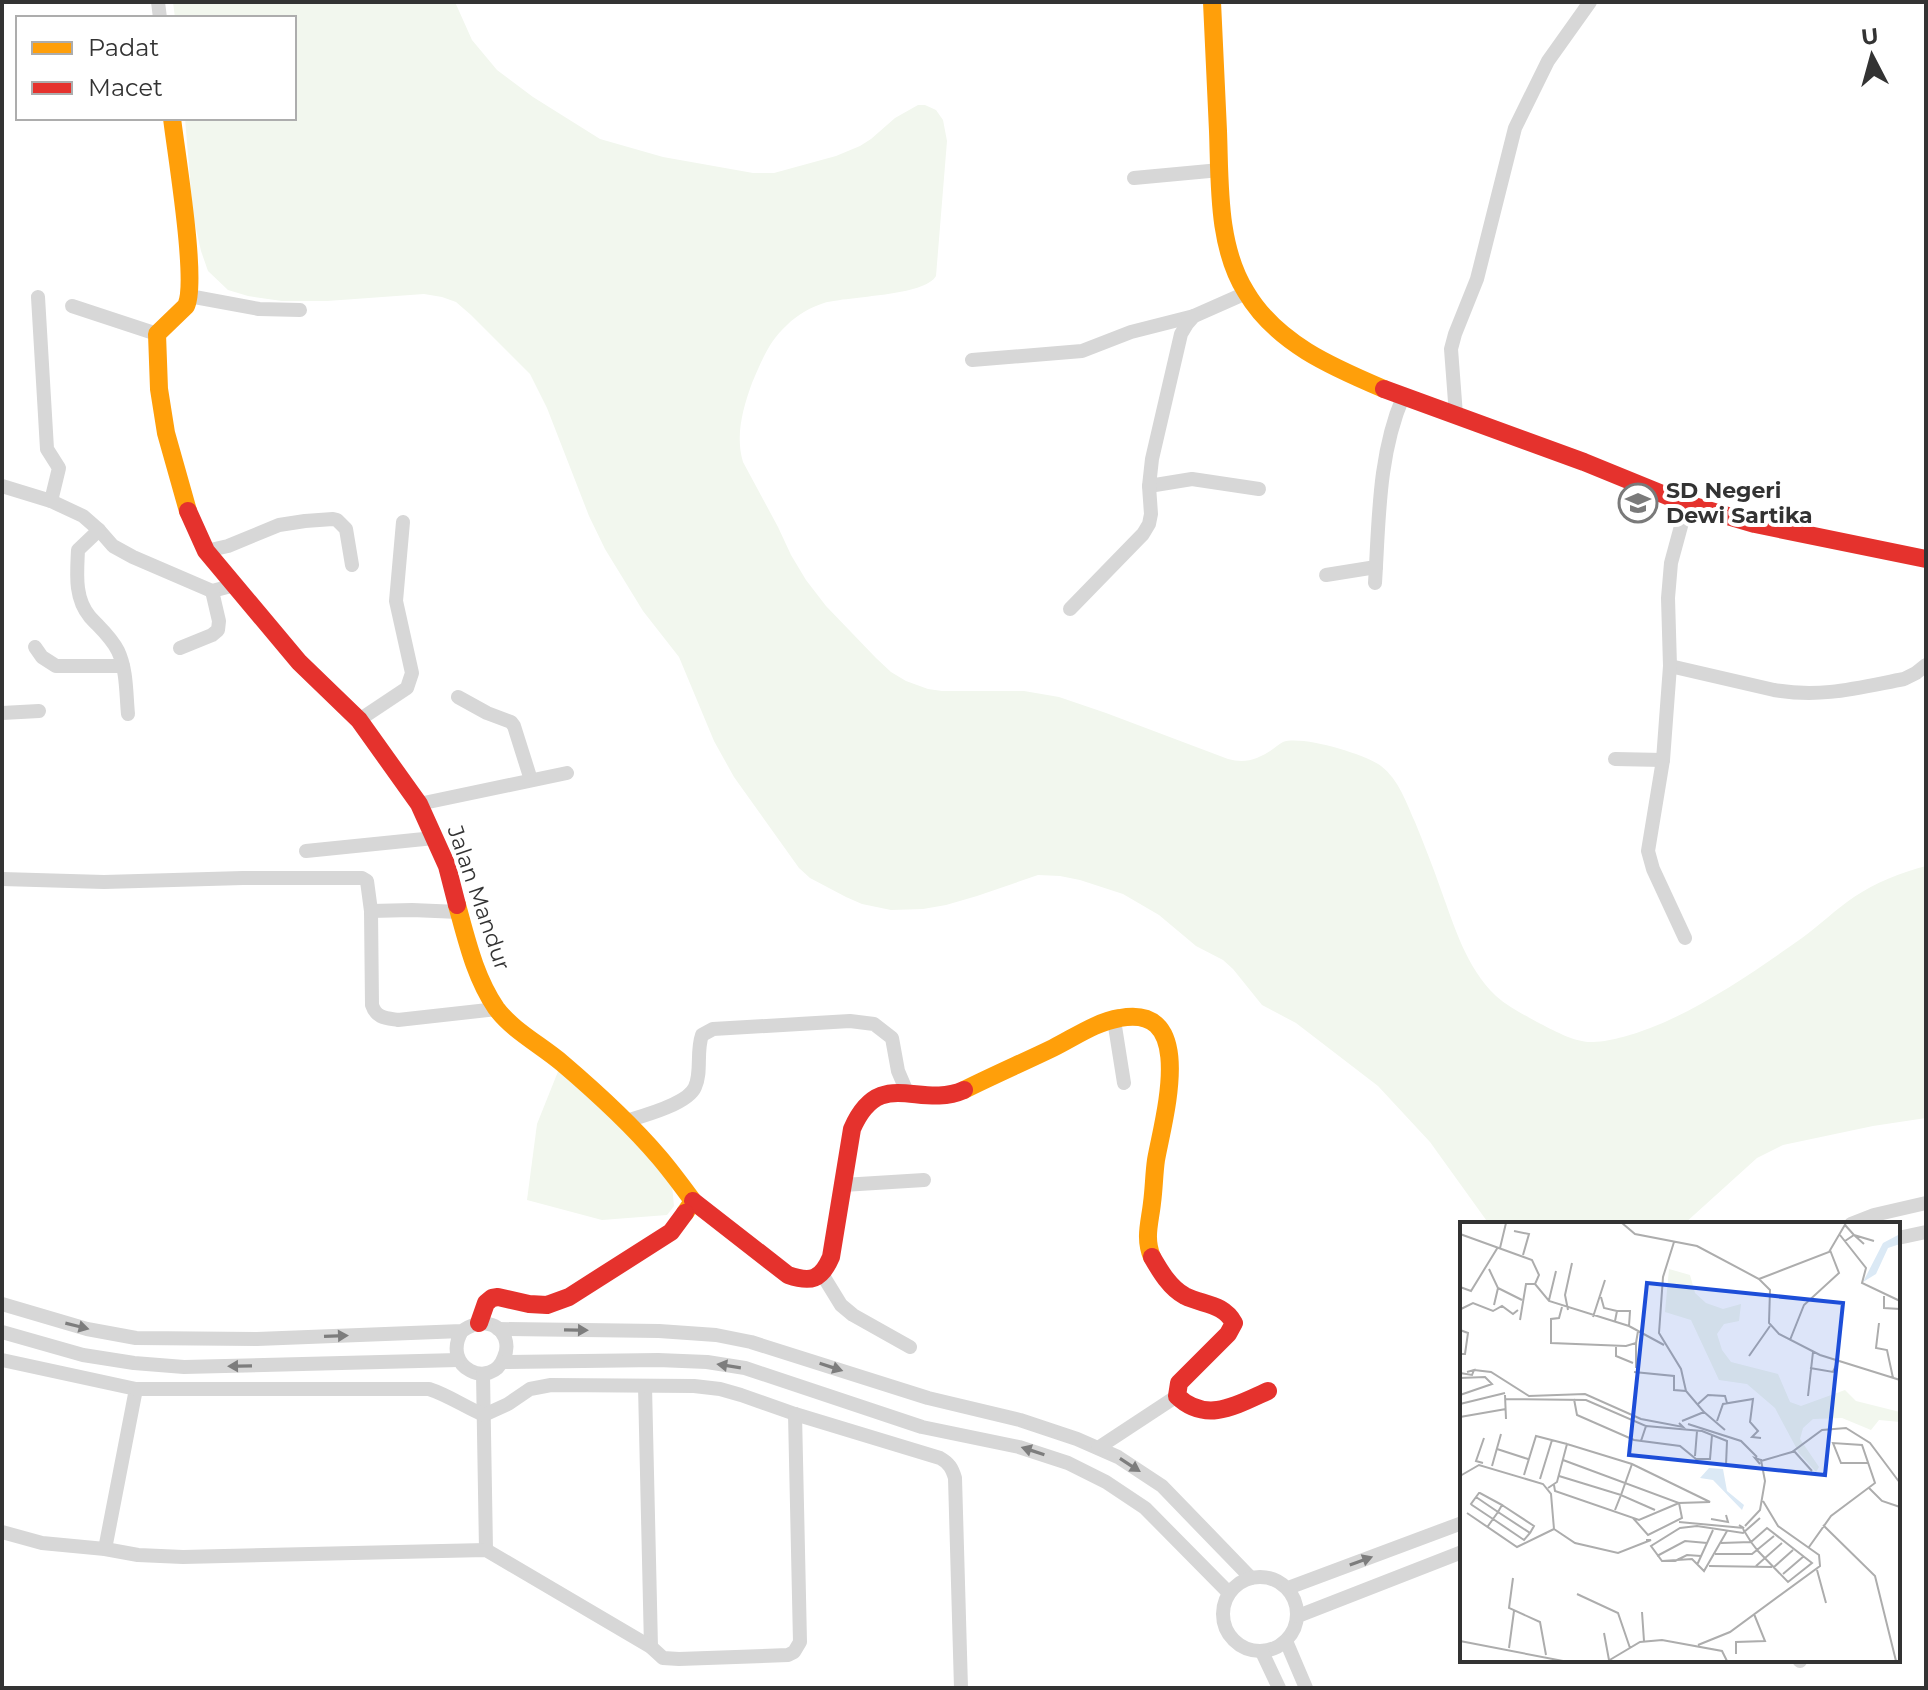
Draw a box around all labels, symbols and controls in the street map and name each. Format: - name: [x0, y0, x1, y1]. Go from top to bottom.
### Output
- legend: [16, 16, 296, 120]
- north arrow: [1832, 16, 1912, 96]
- text: U: [1860, 22, 1880, 51]
- text: Padat: [88, 33, 159, 62]
- text: Macet: [88, 73, 163, 102]
- place label: SD Negeri Dewi Sartika: [1666, 477, 1813, 529]
- school or university icon: SD Negeri Dewi Sartika: [1617, 482, 1659, 524]
- street label: Jalan Mandur: [441, 821, 516, 974]
- inset map: [1460, 1222, 1900, 1662]
- one-way arrow: [64, 1321, 89, 1333]
- one-way arrow: [564, 1323, 589, 1336]
- one-way arrow: [324, 1329, 349, 1342]
- one-way arrow: [227, 1359, 252, 1372]
- one-way arrow: [716, 1359, 741, 1372]
- one-way arrow: [819, 1361, 843, 1374]
- one-way arrow: [1020, 1444, 1044, 1457]
- one-way arrow: [1120, 1457, 1141, 1472]
- one-way arrow: [1349, 1554, 1373, 1567]

